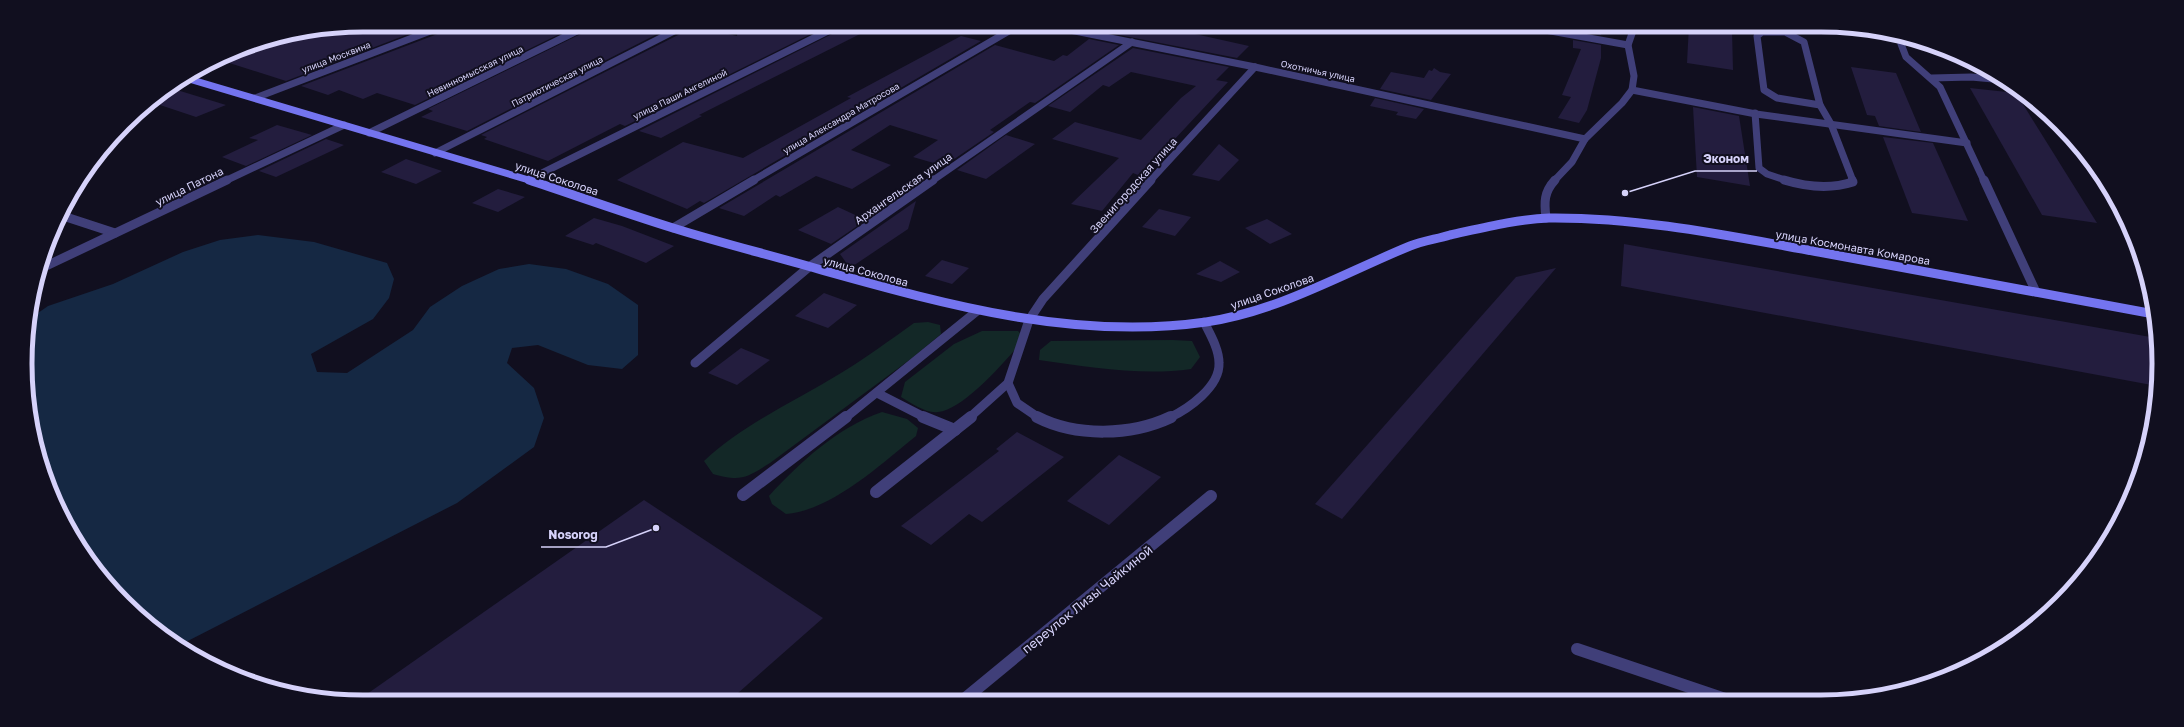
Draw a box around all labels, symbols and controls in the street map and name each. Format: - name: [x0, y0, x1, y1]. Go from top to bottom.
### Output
- street label: улица Москвина: [300, 39, 372, 75]
- street label: Невинномысская улица: [425, 43, 525, 99]
- street label: Патриотическая улица: [509, 53, 605, 109]
- street label: Охотничья улица: [1280, 58, 1356, 84]
- street label: улица Паши Ангелиной: [631, 66, 729, 122]
- street label: улица Александра Матросова: [781, 80, 901, 156]
- street label: Звенигородская улица: [1087, 135, 1179, 235]
- callout: Эконом: [1695, 147, 1757, 171]
- street label: Архангельская улица: [852, 149, 954, 227]
- text: Эконом: [1703, 151, 1749, 166]
- street label: улица Соколова: [514, 158, 600, 198]
- street label: улица Патона: [153, 164, 225, 208]
- street label: улица Космонавта Комарова: [1775, 227, 1931, 267]
- street label: улица Соколова: [822, 253, 910, 289]
- street label: улица Соколова: [1229, 271, 1315, 311]
- callout: Nosorog: [541, 523, 606, 547]
- text: Nosorog: [548, 527, 598, 542]
- street label: переулок Лизы Чайкиной: [1018, 541, 1156, 657]

